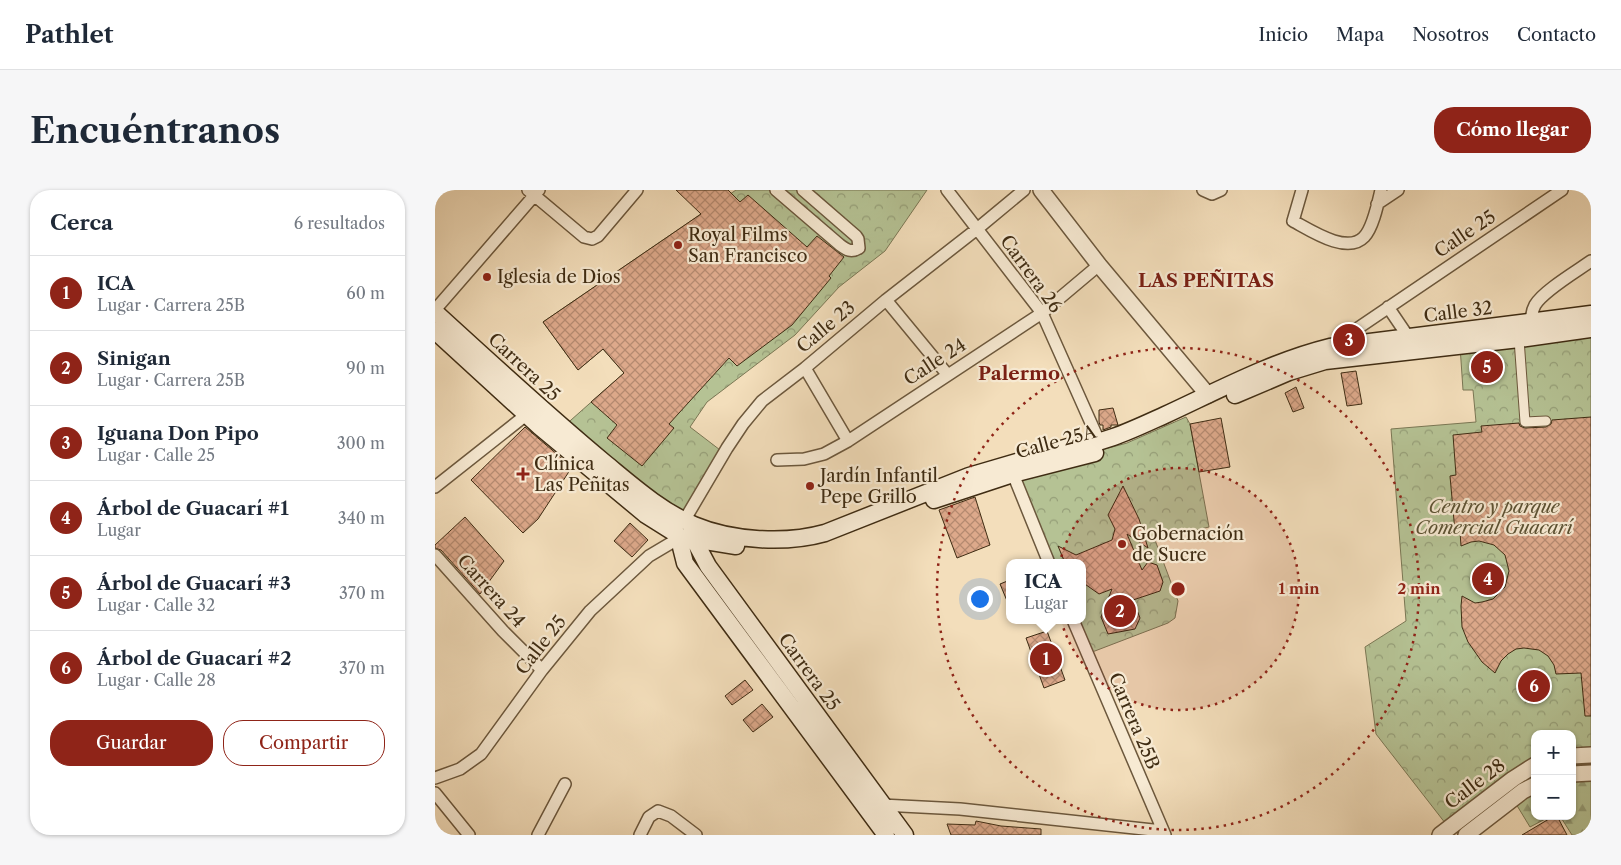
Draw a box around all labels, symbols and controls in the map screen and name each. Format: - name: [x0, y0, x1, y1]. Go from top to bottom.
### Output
- text: Pathlet: [25, 20, 113, 49]
- text: Inicio: [1259, 24, 1308, 46]
- text: Mapa: [1336, 24, 1384, 46]
- text: Nosotros: [1412, 24, 1489, 46]
- text: Contacto: [1517, 24, 1596, 46]
- button: Cómo llegar: [1434, 107, 1591, 153]
- text: Encuéntranos: [30, 109, 280, 152]
- street label: Calle 25: [1430, 206, 1500, 262]
- text: Cerca: [50, 210, 113, 235]
- text: 6 resultados: [294, 213, 385, 233]
- place label: Royal Films San Francisco: [688, 224, 807, 267]
- street label: Carrera 26: [995, 231, 1067, 317]
- marker: Royal Films San Francisco: [672, 239, 684, 251]
- place label: Iglesia de Dios: [497, 266, 621, 288]
- district label: LAS PEÑITAS: [1138, 269, 1274, 292]
- marker: Iglesia de Dios: [481, 271, 493, 283]
- text: ICA: [97, 272, 135, 295]
- text: 1: [62, 283, 70, 303]
- text: 60 m: [346, 283, 385, 303]
- text: Lugar · Carrera 25B: [97, 295, 245, 315]
- street label: Calle 23: [792, 296, 860, 358]
- street label: Calle 32: [1422, 297, 1494, 327]
- pin: 3: [1333, 321, 1365, 359]
- street label: Carrera 25: [484, 328, 564, 406]
- street label: Calle 24: [900, 334, 970, 390]
- text: Sinigan: [97, 347, 171, 370]
- pin: 5: [1471, 348, 1503, 386]
- text: 2: [61, 358, 71, 378]
- text: 90 m: [346, 358, 385, 378]
- district label: Palermo: [978, 362, 1060, 385]
- text: Lugar · Carrera 25B: [97, 370, 245, 390]
- street label: Calle 25A: [1013, 421, 1099, 463]
- text: Iguana Don Pipo: [97, 422, 259, 445]
- text: 3: [61, 433, 71, 453]
- text: 300 m: [337, 433, 385, 453]
- text: Lugar · Calle 25: [97, 445, 215, 465]
- place label: Clínica Las Peñitas: [534, 453, 630, 496]
- place label: Jardín Infantil Pepe Grillo: [817, 465, 938, 508]
- marker: Clínica Las Peñitas: [516, 467, 530, 481]
- marker: Jardín Infantil Pepe Grillo: [804, 480, 816, 492]
- park label: Centro y parque Comercial Guacarí: [1415, 496, 1575, 539]
- text: Árbol de Guacarí #1: [97, 497, 289, 520]
- text: 4: [61, 508, 71, 528]
- text: 340 m: [338, 508, 385, 528]
- text: Lugar: [97, 520, 141, 540]
- place label: Gobernación de Sucre: [1132, 523, 1244, 566]
- marker: Gobernación de Sucre: [1116, 538, 1128, 550]
- street label: Carrera 24: [452, 550, 530, 632]
- popup: [1006, 559, 1086, 624]
- pin: 4: [1472, 560, 1504, 598]
- text: ICA: [1024, 570, 1062, 593]
- text: Árbol de Guacarí #3: [97, 572, 291, 595]
- text: 1 min: [1278, 579, 1320, 598]
- text: 2 min: [1397, 579, 1441, 598]
- centre of rings: [1169, 580, 1187, 598]
- text: 5: [62, 583, 70, 603]
- text: 370 m: [339, 583, 385, 603]
- your location: [967, 586, 993, 612]
- pin: 2: [1104, 592, 1136, 630]
- text: Lugar: [1024, 593, 1068, 613]
- text: Lugar · Calle 32: [97, 595, 215, 615]
- street label: Calle 25: [511, 611, 571, 679]
- street label: Carrera 25: [774, 629, 844, 715]
- pin: 1: [1030, 640, 1062, 678]
- text: Árbol de Guacarí #2: [97, 647, 291, 670]
- text: 6: [61, 658, 71, 678]
- text: 370 m: [339, 658, 385, 678]
- pin: 6: [1518, 667, 1550, 705]
- street label: Carrera 25B: [1104, 669, 1164, 773]
- text: Lugar · Calle 28: [97, 670, 216, 690]
- button: Guardar: [50, 720, 213, 766]
- button: Compartir: [223, 720, 385, 766]
- map controls: [1531, 730, 1576, 820]
- button: +: [1531, 730, 1576, 775]
- street label: Calle 28: [1440, 754, 1510, 814]
- button: −: [1531, 775, 1576, 820]

